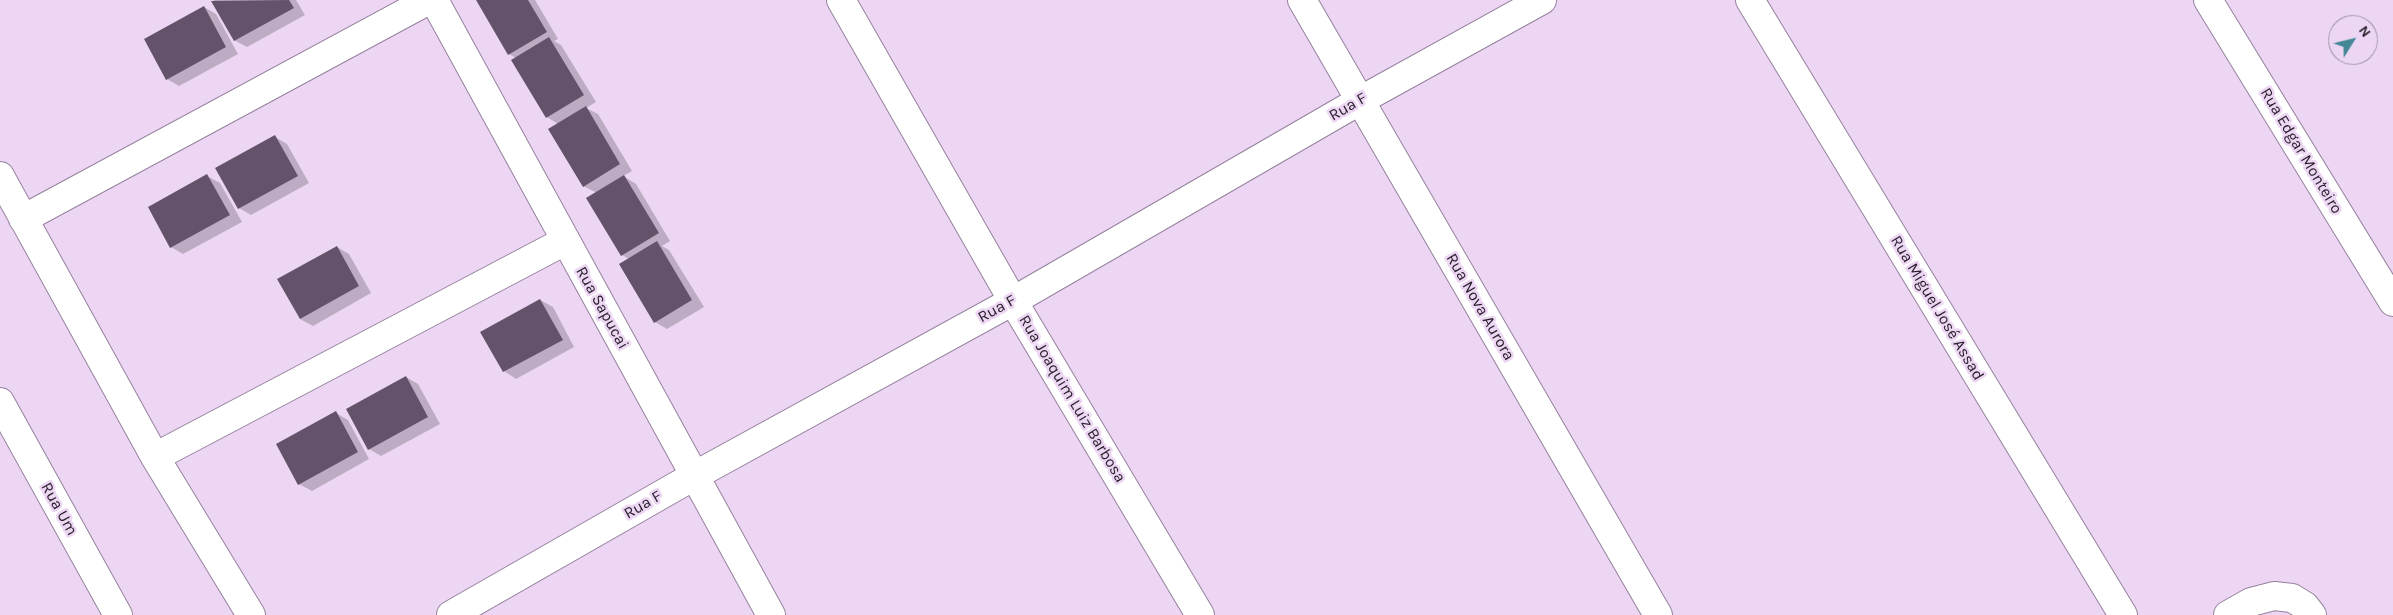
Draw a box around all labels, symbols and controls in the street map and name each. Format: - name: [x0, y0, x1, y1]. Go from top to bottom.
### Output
- north arrow: [2328, 15, 2378, 65]
- text: N: [2355, 22, 2375, 41]
- street label: Rua Edgar Monteiro: [2256, 85, 2346, 217]
- street label: Rua F: [1326, 89, 1370, 125]
- street label: Rua Miguel José Assad: [1886, 232, 1988, 384]
- street label: Rua Nova Aurora: [1442, 250, 1518, 364]
- street label: Rua Sapucai: [571, 263, 633, 353]
- street label: Rua F: [975, 291, 1019, 327]
- street label: Rua Joaquim Luiz Barbosa: [1014, 312, 1130, 486]
- street label: Rua Um: [37, 479, 81, 539]
- street label: Rua F: [621, 487, 665, 523]

